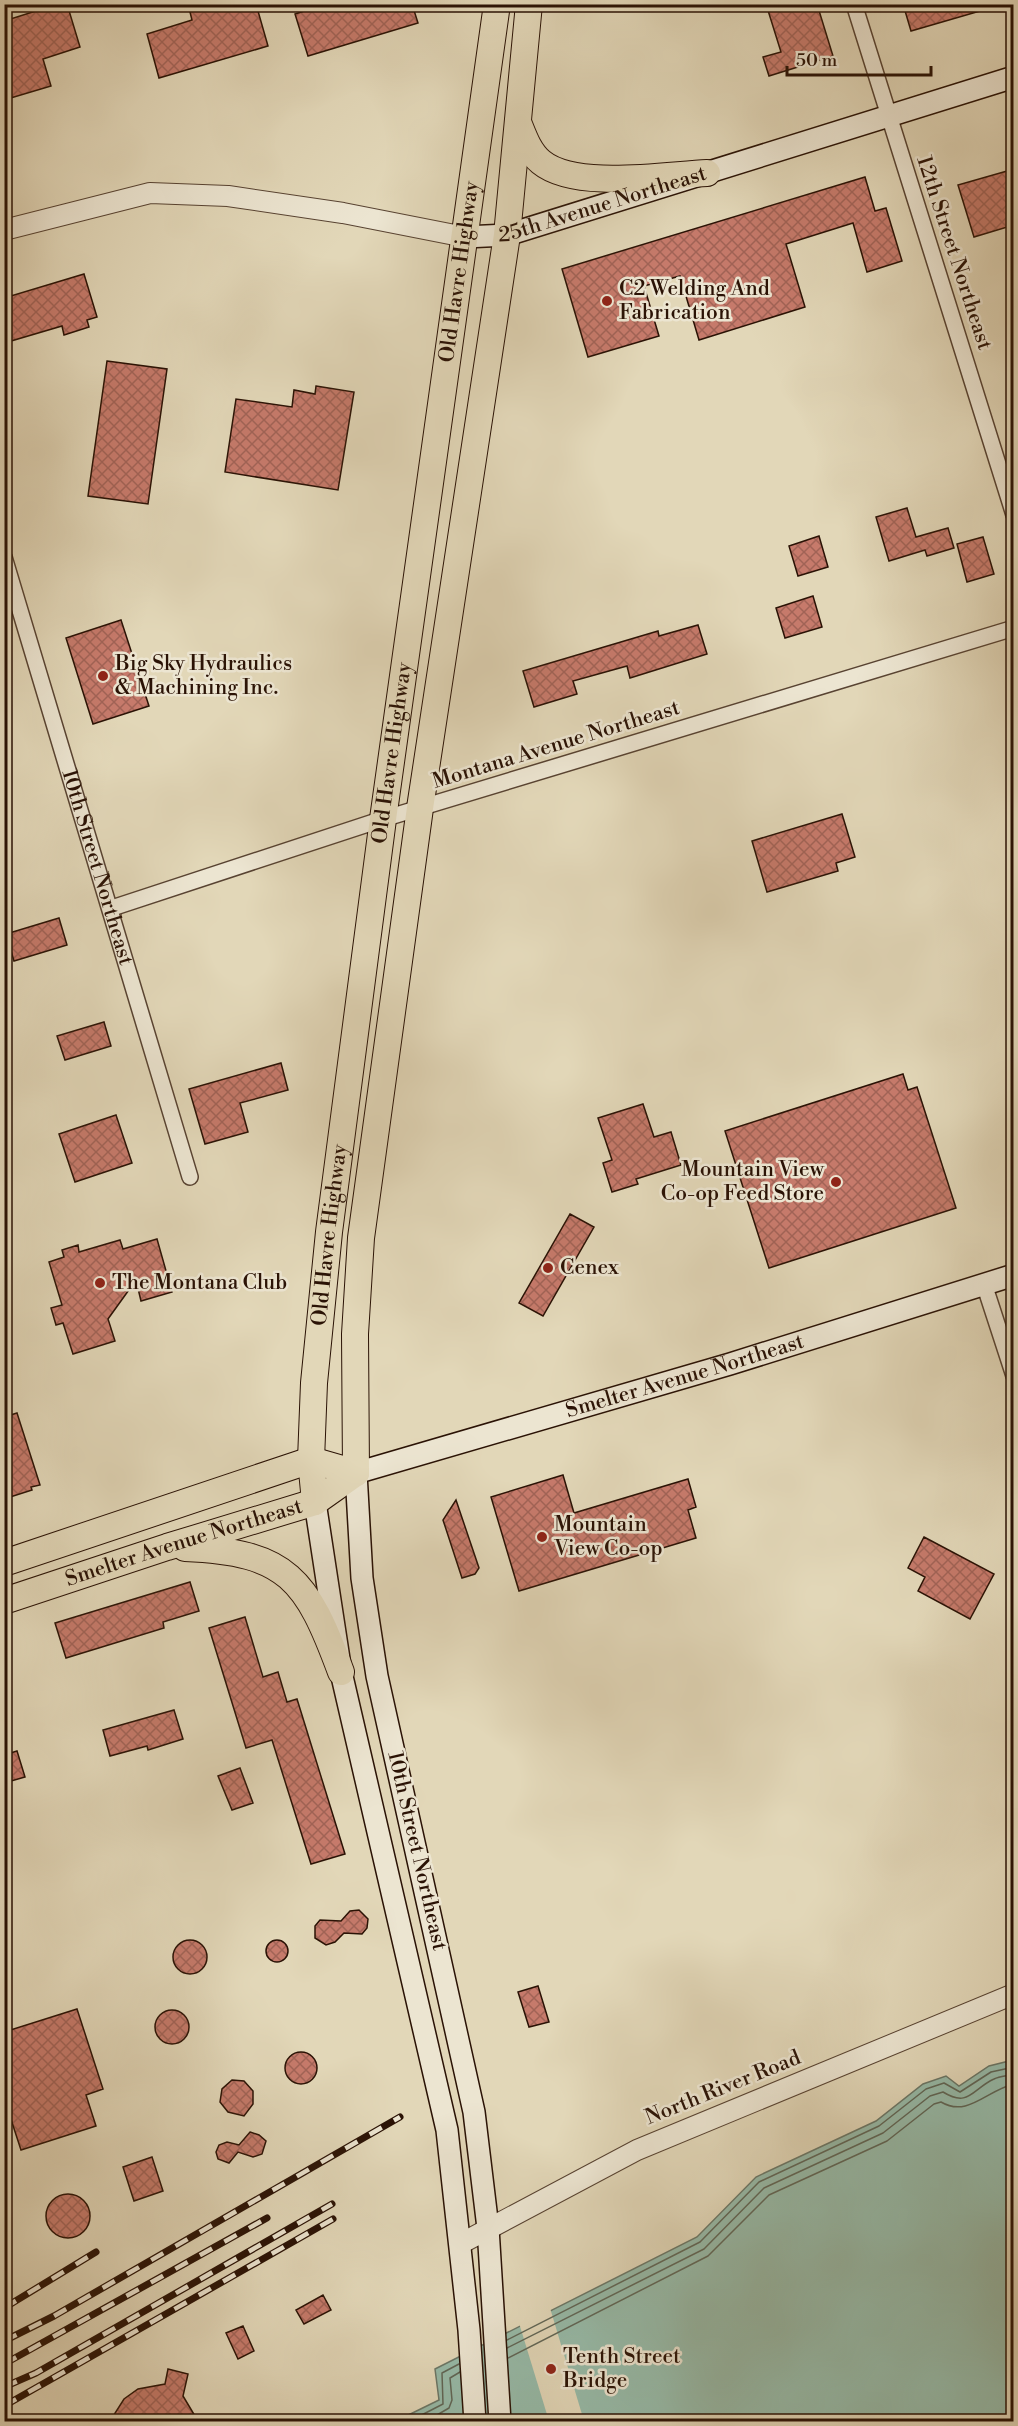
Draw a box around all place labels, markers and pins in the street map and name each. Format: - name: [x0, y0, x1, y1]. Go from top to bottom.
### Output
- place label: C2 Welding And Fabrication: [619, 276, 770, 326]
- marker: C2 Welding And Fabrication: [600, 294, 614, 308]
- place label: Big Sky Hydraulics & Machining Inc.: [114, 651, 292, 701]
- marker: Big Sky Hydraulics & Machining Inc.: [96, 669, 110, 683]
- place label: Mountain View Co-op Feed Store: [661, 1157, 825, 1207]
- marker: Mountain View Co-op Feed Store: [829, 1175, 843, 1189]
- place label: Cenex: [560, 1255, 619, 1281]
- marker: Cenex: [541, 1261, 555, 1275]
- place label: The Montana Club: [112, 1270, 287, 1296]
- marker: The Montana Club: [93, 1276, 107, 1290]
- place label: Mountain View Co-op: [553, 1512, 663, 1562]
- marker: Mountain View Co-op: [535, 1530, 549, 1544]
- place label: Tenth Street Bridge: [562, 2344, 681, 2394]
- marker: Tenth Street Bridge: [544, 2362, 558, 2376]

